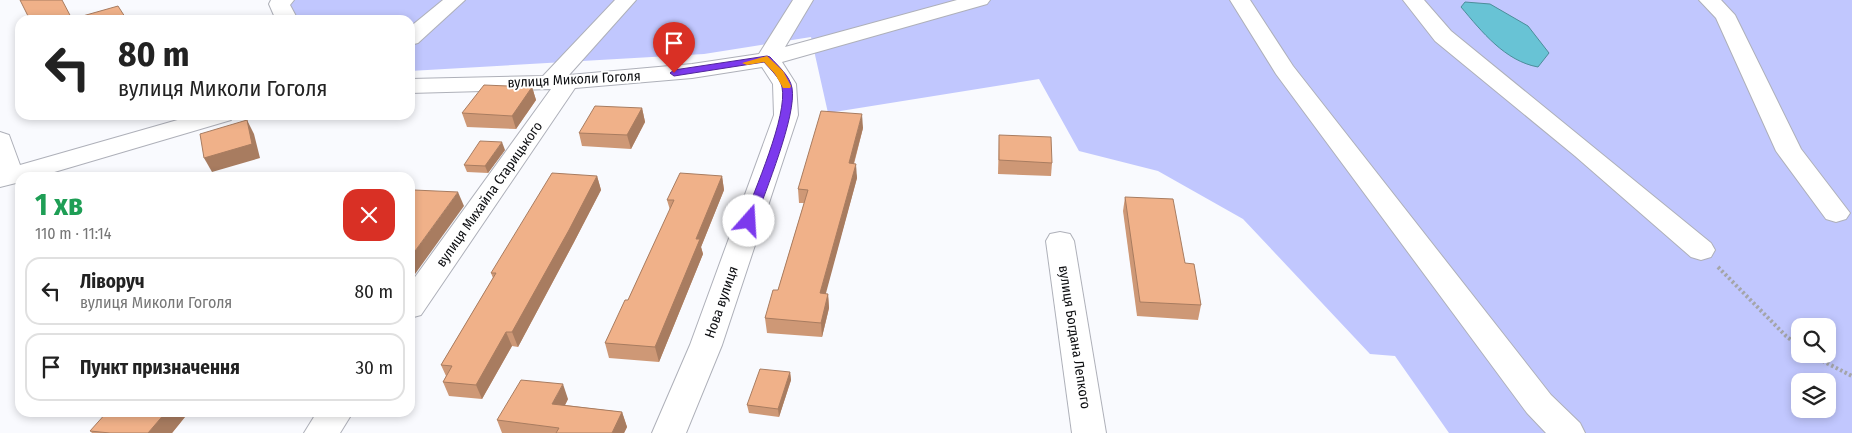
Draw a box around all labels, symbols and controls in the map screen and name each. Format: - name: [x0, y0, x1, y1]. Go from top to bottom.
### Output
- pin: [653, 22, 695, 73]
- icon: arrive: [660, 29, 688, 57]
- text: 80 m: [118, 33, 190, 75]
- icon: left: [35, 35, 100, 100]
- street label: вулиця Миколи Гоголя: [507, 68, 641, 91]
- text: вулиця Миколи Гоголя: [118, 75, 327, 102]
- street label: вулиця Михайла Старицького: [433, 118, 546, 270]
- text: 1 хв: [35, 187, 83, 223]
- button: close: [343, 189, 395, 241]
- position arrow: [722, 194, 774, 246]
- text: 110 m · 11:14: [35, 224, 112, 243]
- street label: Нова вулиця: [701, 264, 742, 340]
- street label: вулиця Богдана Лепкого: [1055, 264, 1094, 410]
- text: Ліворуч: [80, 270, 145, 293]
- icon: left: [37, 277, 65, 305]
- text: 80 m: [355, 280, 393, 303]
- text: вулиця Миколи Гоголя: [80, 293, 232, 312]
- map controls: [1791, 318, 1836, 418]
- button: search: [1791, 318, 1836, 363]
- icon: arrive: [37, 353, 65, 381]
- text: Пункт призначення: [80, 356, 240, 379]
- text: 30 m: [355, 356, 393, 379]
- button: layers: [1791, 373, 1836, 418]

